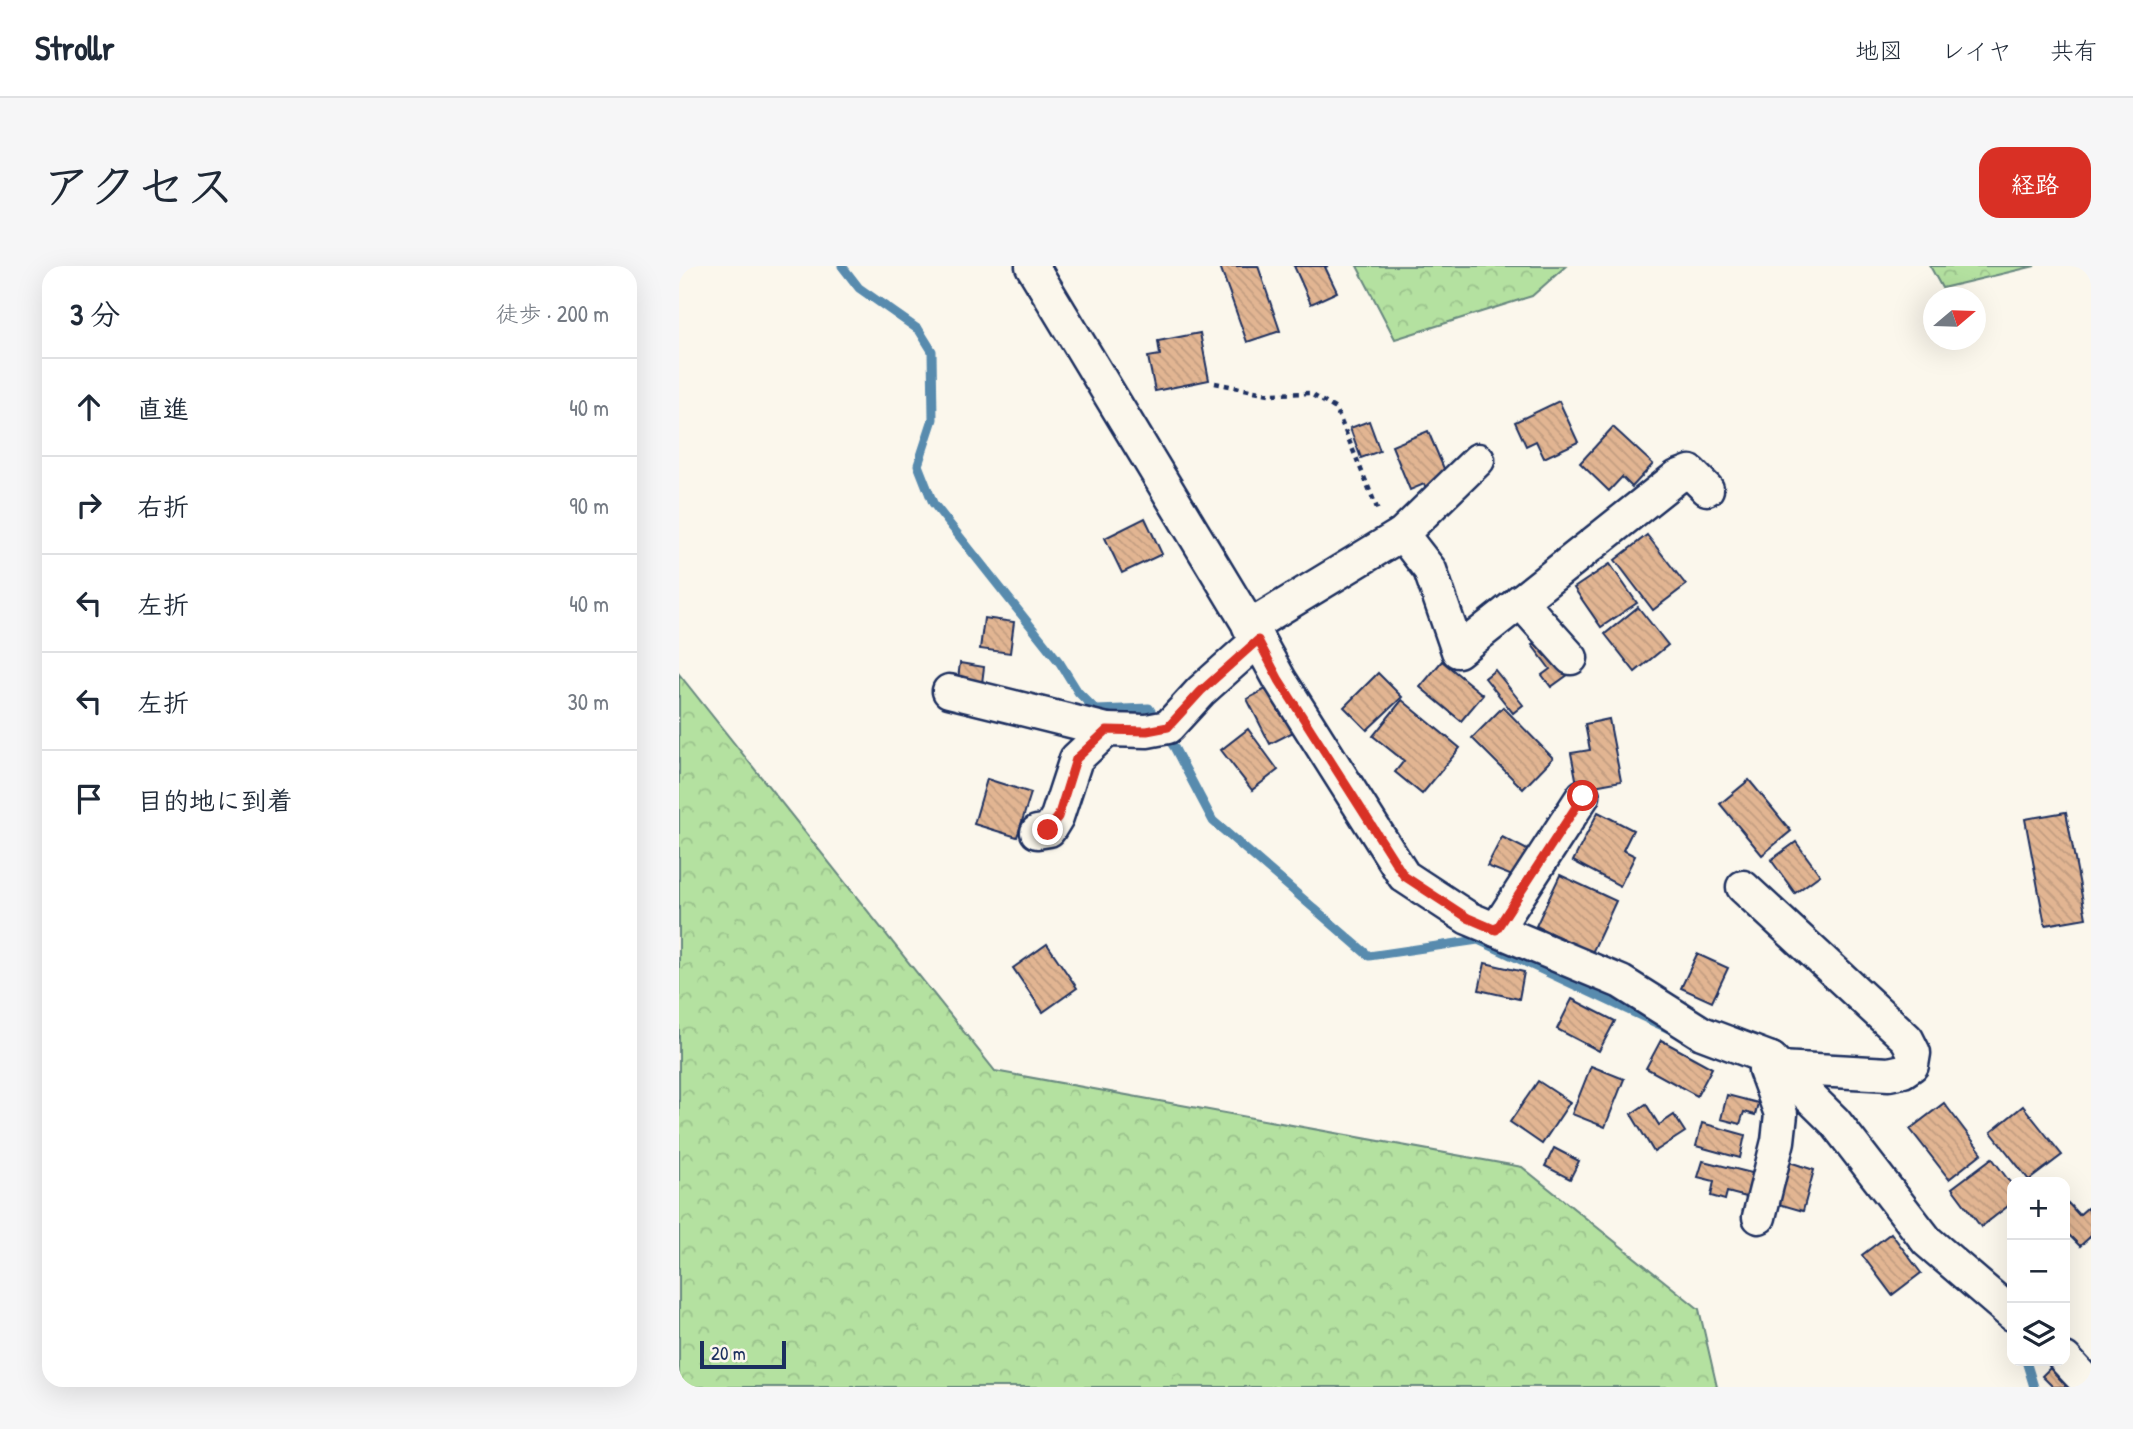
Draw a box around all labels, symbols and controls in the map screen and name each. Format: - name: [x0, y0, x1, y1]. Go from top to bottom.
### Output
- text: Strollr: [35, 26, 114, 70]
- text: 地図: [1855, 34, 1903, 66]
- text: レイヤ: [1941, 34, 2012, 66]
- text: 共有: [2050, 34, 2098, 66]
- button: 経路: [1979, 147, 2091, 218]
- text: アクセス: [42, 152, 235, 218]
- north arrow: [1923, 287, 1986, 350]
- text: 3 分: [70, 294, 120, 334]
- text: 徒歩 · 200 m: [496, 298, 609, 329]
- icon: ahead: [70, 388, 108, 426]
- text: 直進: [137, 391, 189, 426]
- text: 40 m: [569, 392, 609, 423]
- icon: right: [70, 486, 108, 524]
- text: 右折: [137, 489, 189, 524]
- text: 90 m: [569, 490, 609, 521]
- icon: left: [70, 584, 108, 622]
- text: 左折: [137, 587, 189, 622]
- text: 40 m: [569, 588, 609, 619]
- icon: left: [70, 682, 108, 720]
- text: 左折: [137, 685, 189, 720]
- text: 30 m: [567, 686, 609, 717]
- icon: arrive: [70, 780, 108, 818]
- route start: [1567, 780, 1598, 811]
- text: 目的地に到着: [137, 783, 293, 818]
- route end: [1032, 814, 1063, 845]
- map controls: [2007, 1177, 2070, 1366]
- button: +: [2007, 1177, 2070, 1240]
- button: −: [2007, 1240, 2070, 1303]
- button: layers: [2007, 1303, 2070, 1366]
- scale bar: [700, 1338, 786, 1370]
- text: 20 m: [711, 1340, 746, 1366]

